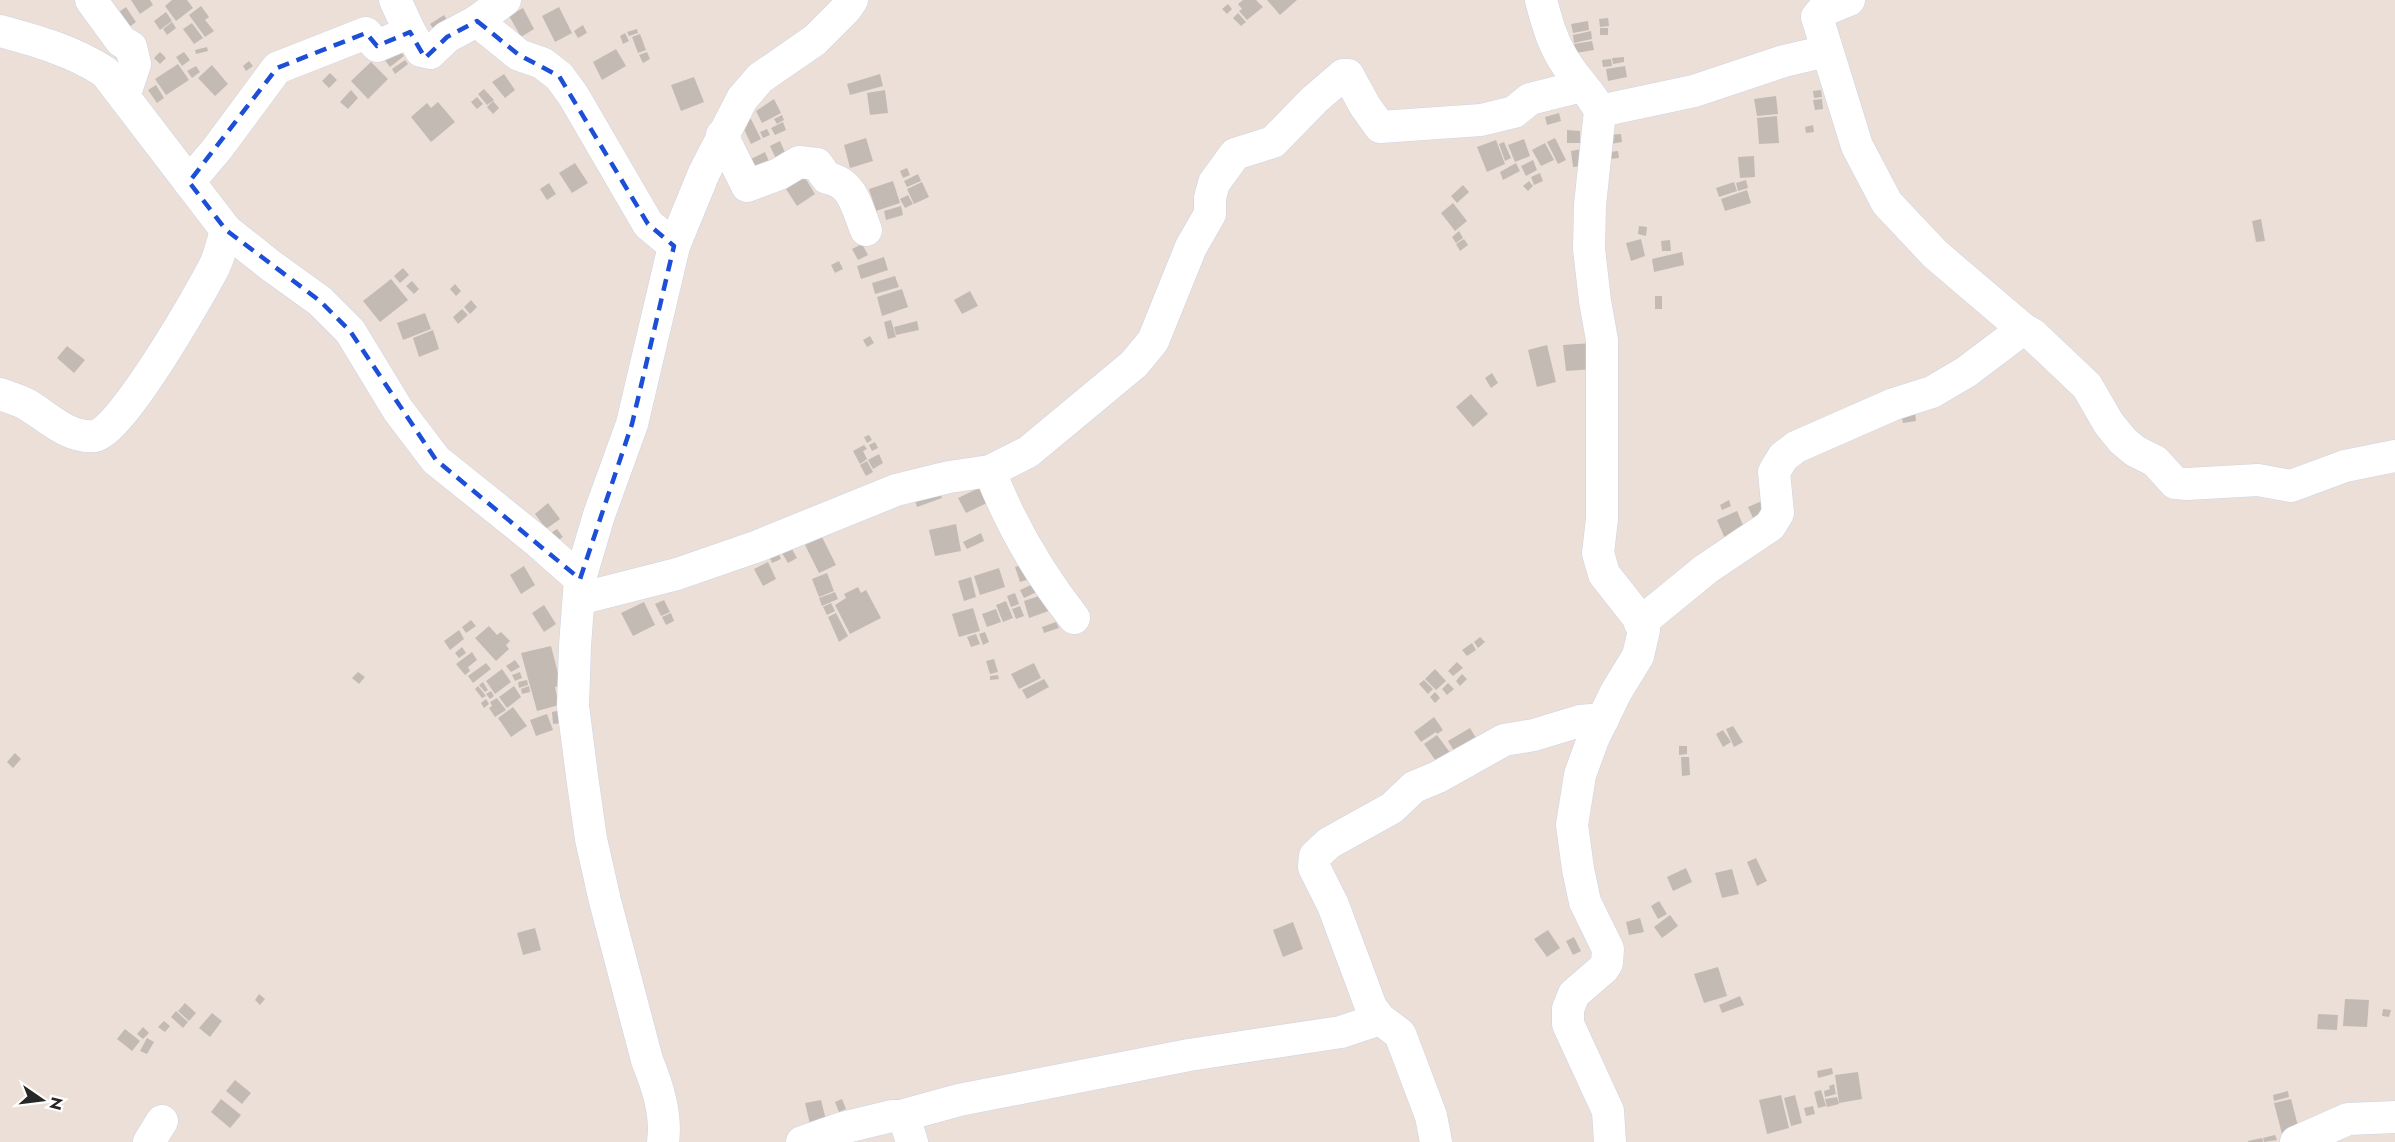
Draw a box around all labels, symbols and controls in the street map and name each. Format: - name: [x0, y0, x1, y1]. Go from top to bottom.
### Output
- north arrow: [12, 1070, 72, 1130]
- text: N: [43, 1095, 69, 1112]

